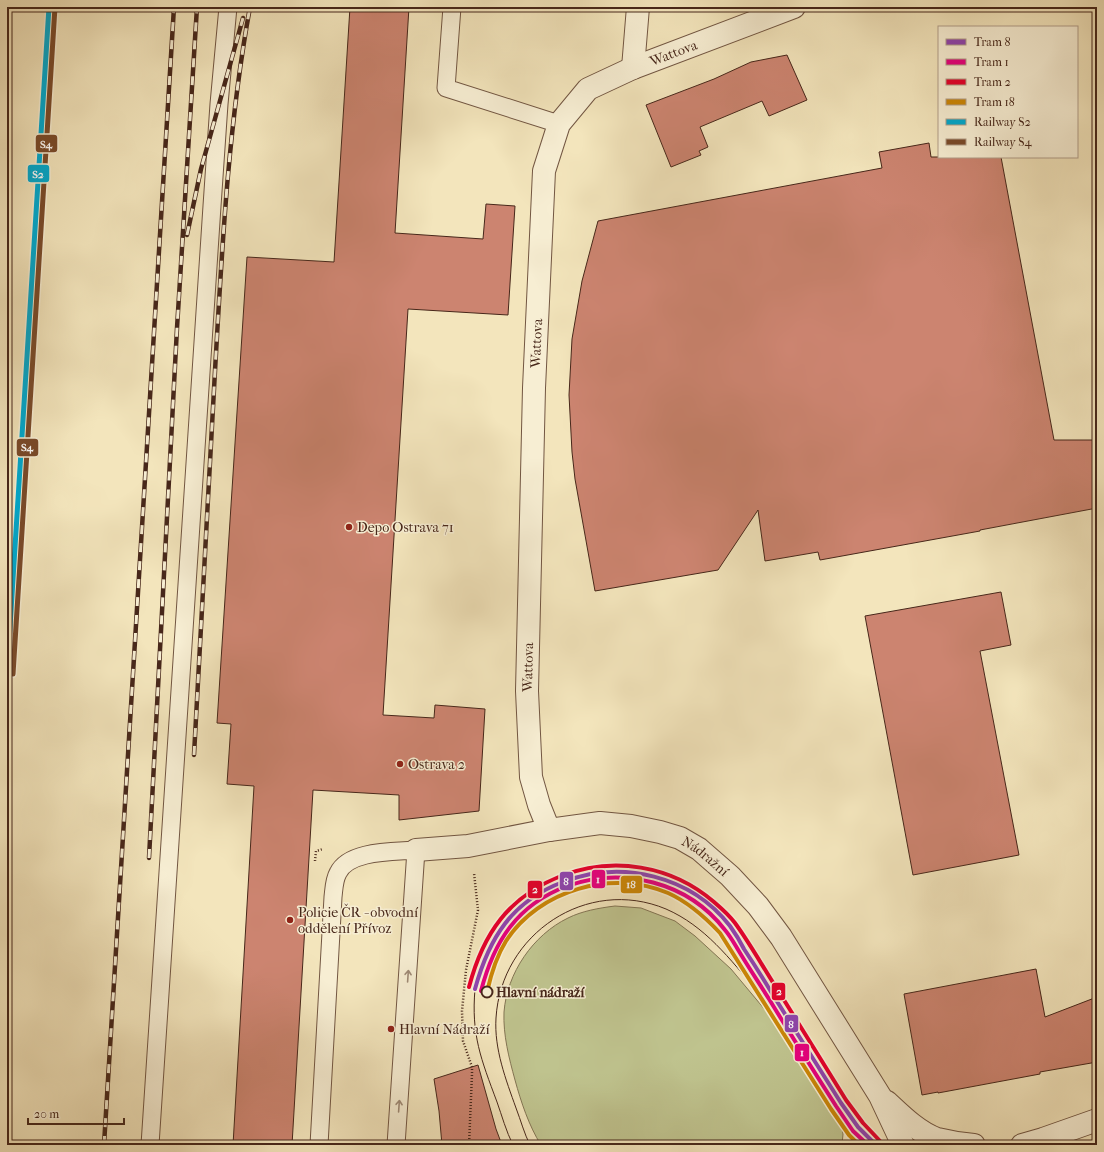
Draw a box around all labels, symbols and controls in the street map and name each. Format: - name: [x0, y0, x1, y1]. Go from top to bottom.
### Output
- legend: [938, 26, 1078, 158]
- text: Tram 8: [974, 35, 1011, 49]
- street label: Wattova: [646, 36, 700, 70]
- text: Tram 1: [974, 55, 1009, 69]
- text: Tram 2: [974, 75, 1011, 89]
- text: Tram 18: [974, 95, 1015, 109]
- text: Railway S2: [974, 115, 1031, 129]
- line badge: S4: [35, 134, 58, 153]
- text: Railway S4: [974, 135, 1033, 149]
- text: S4: [40, 138, 53, 151]
- line badge: S2: [27, 164, 50, 183]
- text: S2: [32, 168, 44, 181]
- street label: Wattova: [526, 318, 546, 369]
- line badge: S4: [16, 438, 39, 457]
- text: S4: [21, 441, 34, 454]
- place label: Depo Ostrava 71: [357, 519, 454, 536]
- marker: Depo Ostrava 71: [344, 522, 354, 532]
- street label: Wattova: [518, 642, 537, 693]
- place label: Ostrava 2: [408, 756, 465, 773]
- marker: Ostrava 2: [395, 759, 405, 769]
- street label: Nádražní: [679, 832, 733, 880]
- line badge: 1: [591, 869, 606, 889]
- line badge: 8: [559, 871, 574, 891]
- text: 1: [596, 873, 600, 886]
- text: 8: [563, 875, 569, 888]
- line badge: 18: [620, 875, 643, 894]
- text: 18: [626, 878, 636, 891]
- line badge: 2: [527, 880, 543, 899]
- text: 2: [532, 883, 538, 896]
- place label: Policie ČR - obvodní oddělení Přívoz: [298, 903, 419, 937]
- marker: Policie ČR - obvodní oddělení Přívoz: [285, 915, 295, 925]
- one-way arrow: [404, 970, 411, 983]
- line badge: 2: [771, 982, 786, 1001]
- place label: Hlavní nádraží: [496, 984, 585, 1001]
- marker: Hlavní nádraží: [480, 985, 494, 999]
- text: 2: [776, 985, 782, 998]
- line badge: 8: [784, 1014, 799, 1033]
- text: 8: [788, 1018, 794, 1031]
- place label: Hlavní Nádraží: [399, 1021, 490, 1038]
- marker: Hlavní Nádraží: [386, 1024, 396, 1034]
- line badge: 1: [794, 1043, 810, 1062]
- text: 1: [800, 1046, 804, 1059]
- scale bar: [28, 1100, 124, 1126]
- one-way arrow: [395, 1100, 402, 1113]
- text: 20 m: [34, 1107, 59, 1121]

